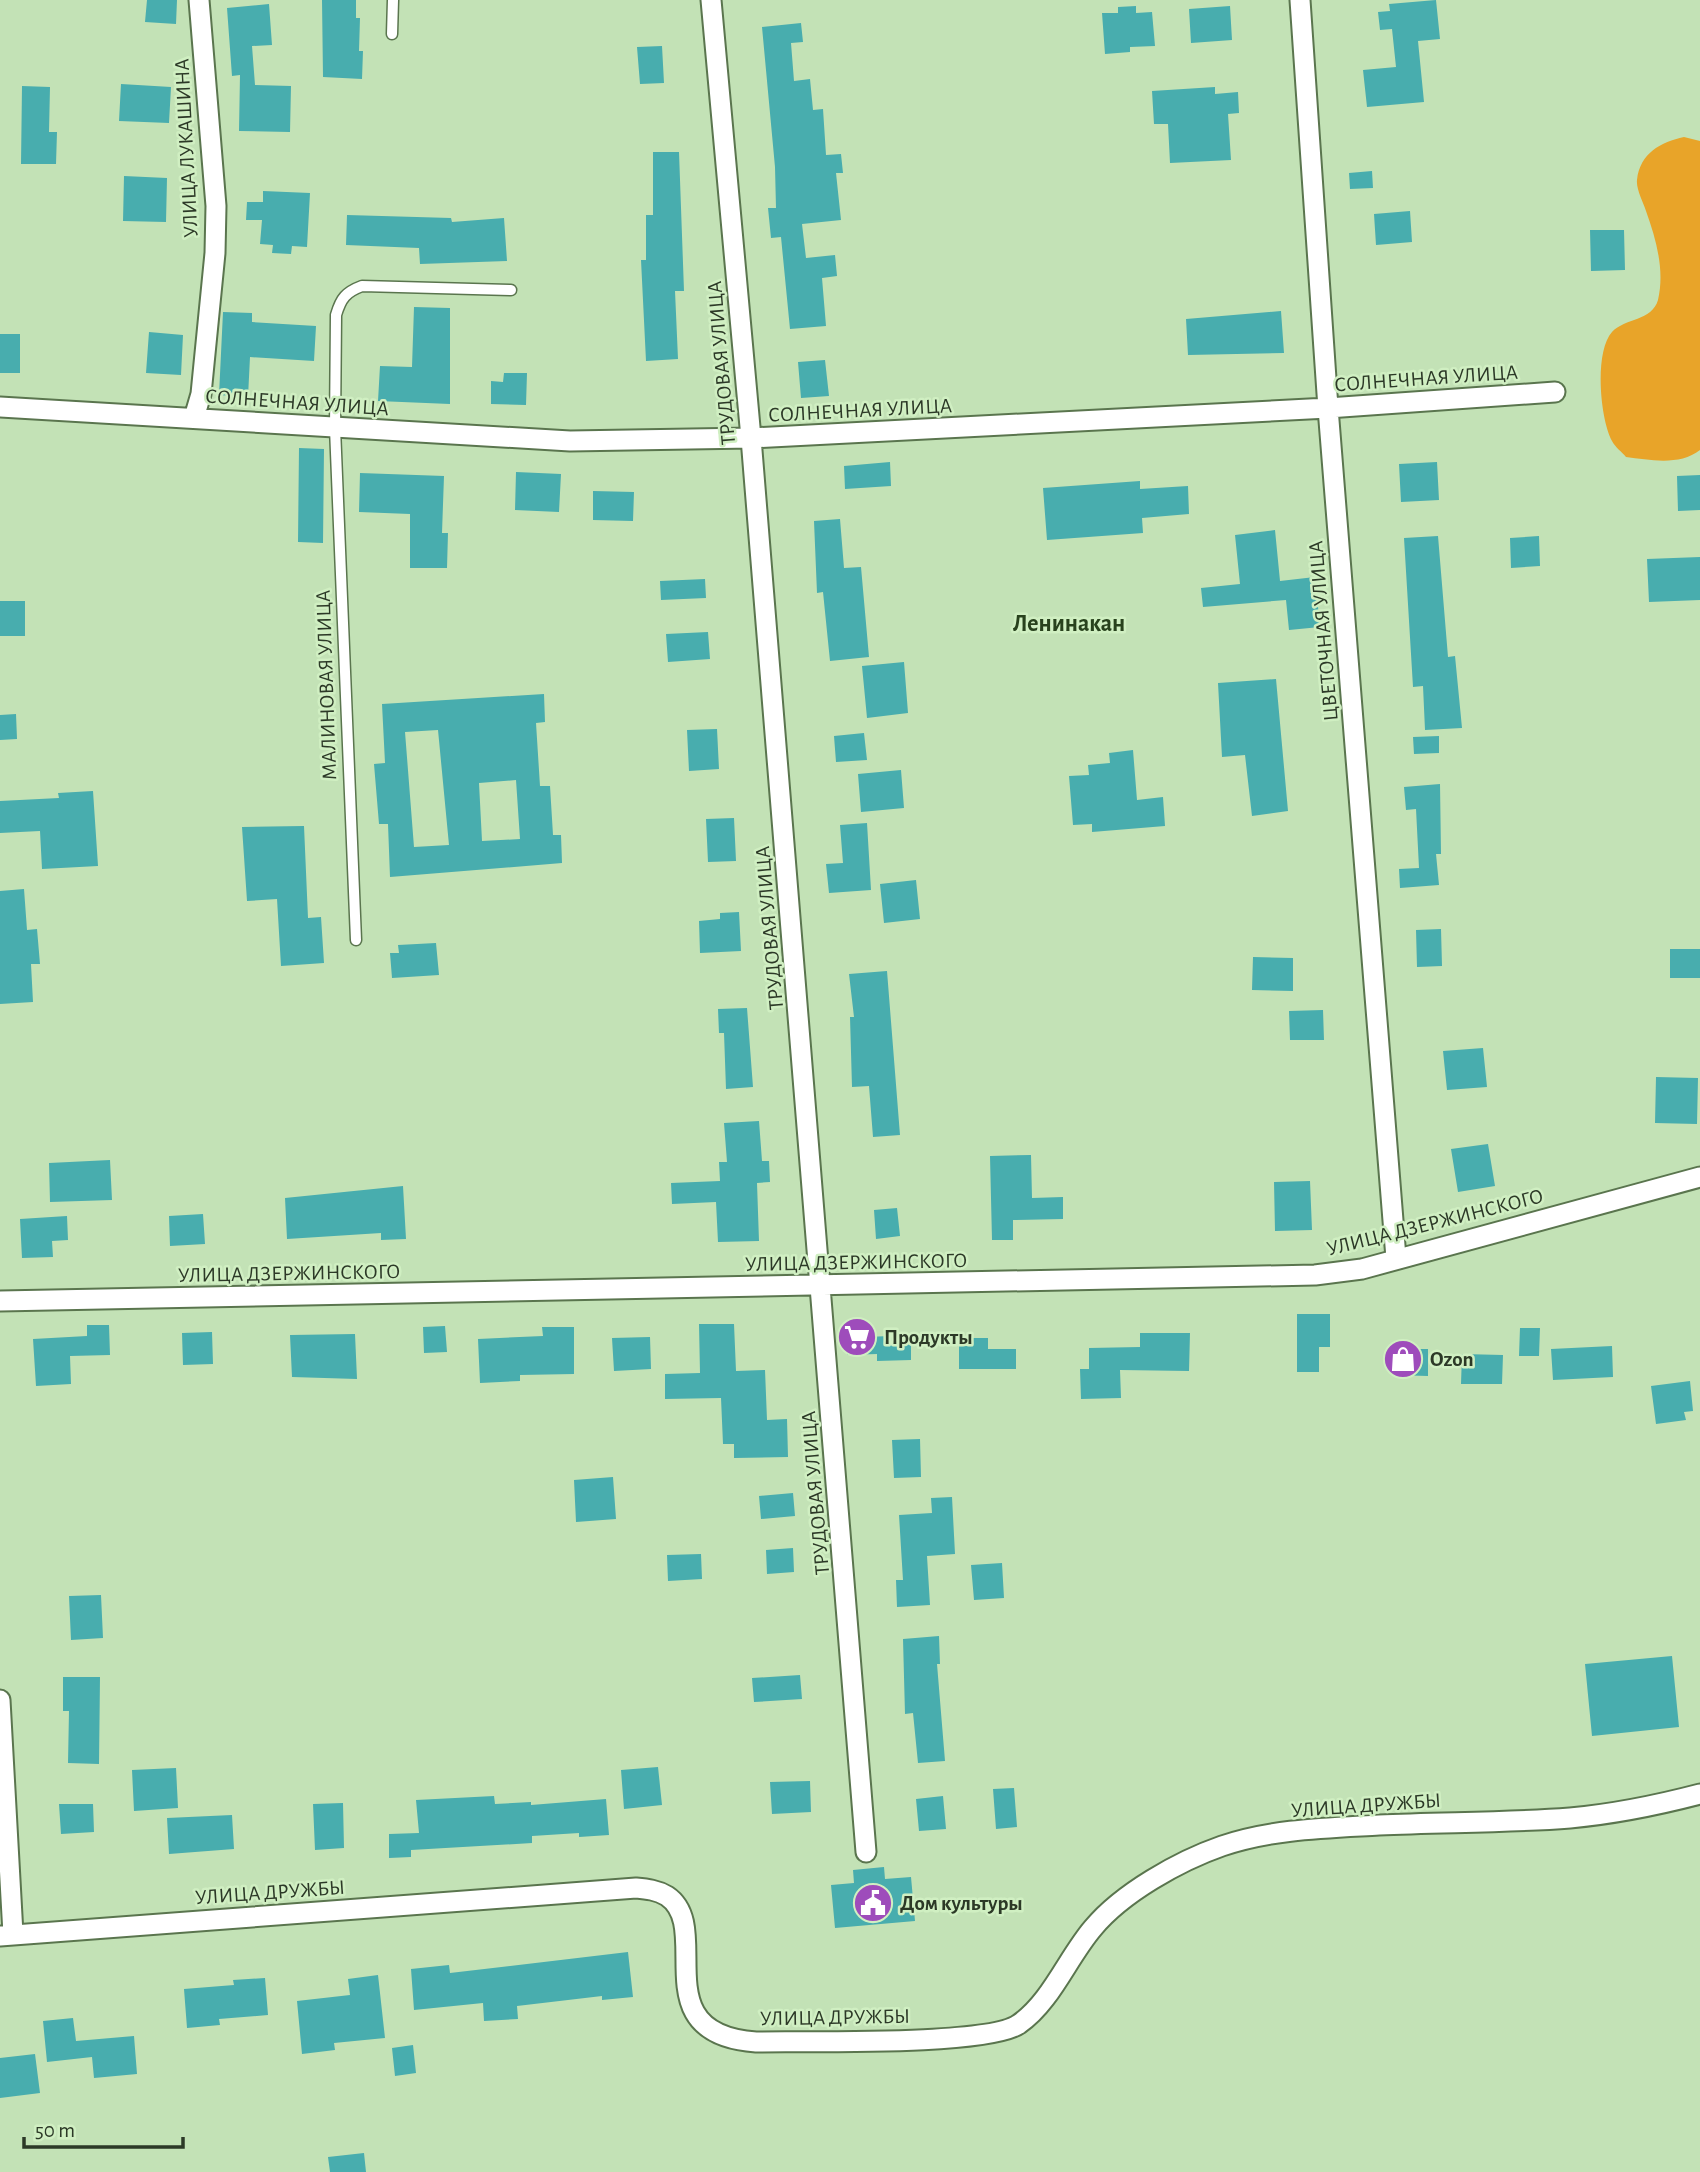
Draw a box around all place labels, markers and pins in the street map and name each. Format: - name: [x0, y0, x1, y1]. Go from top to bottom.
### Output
- supermarket icon: Продукты: [836, 1316, 878, 1358]
- place label: Продукты: [884, 1327, 973, 1348]
- shop icon: Ozon: [1382, 1338, 1424, 1380]
- place label: Ozon: [1430, 1349, 1474, 1370]
- public building icon: Дом культуры: [852, 1882, 894, 1924]
- place label: Дом культуры: [900, 1893, 1023, 1914]

